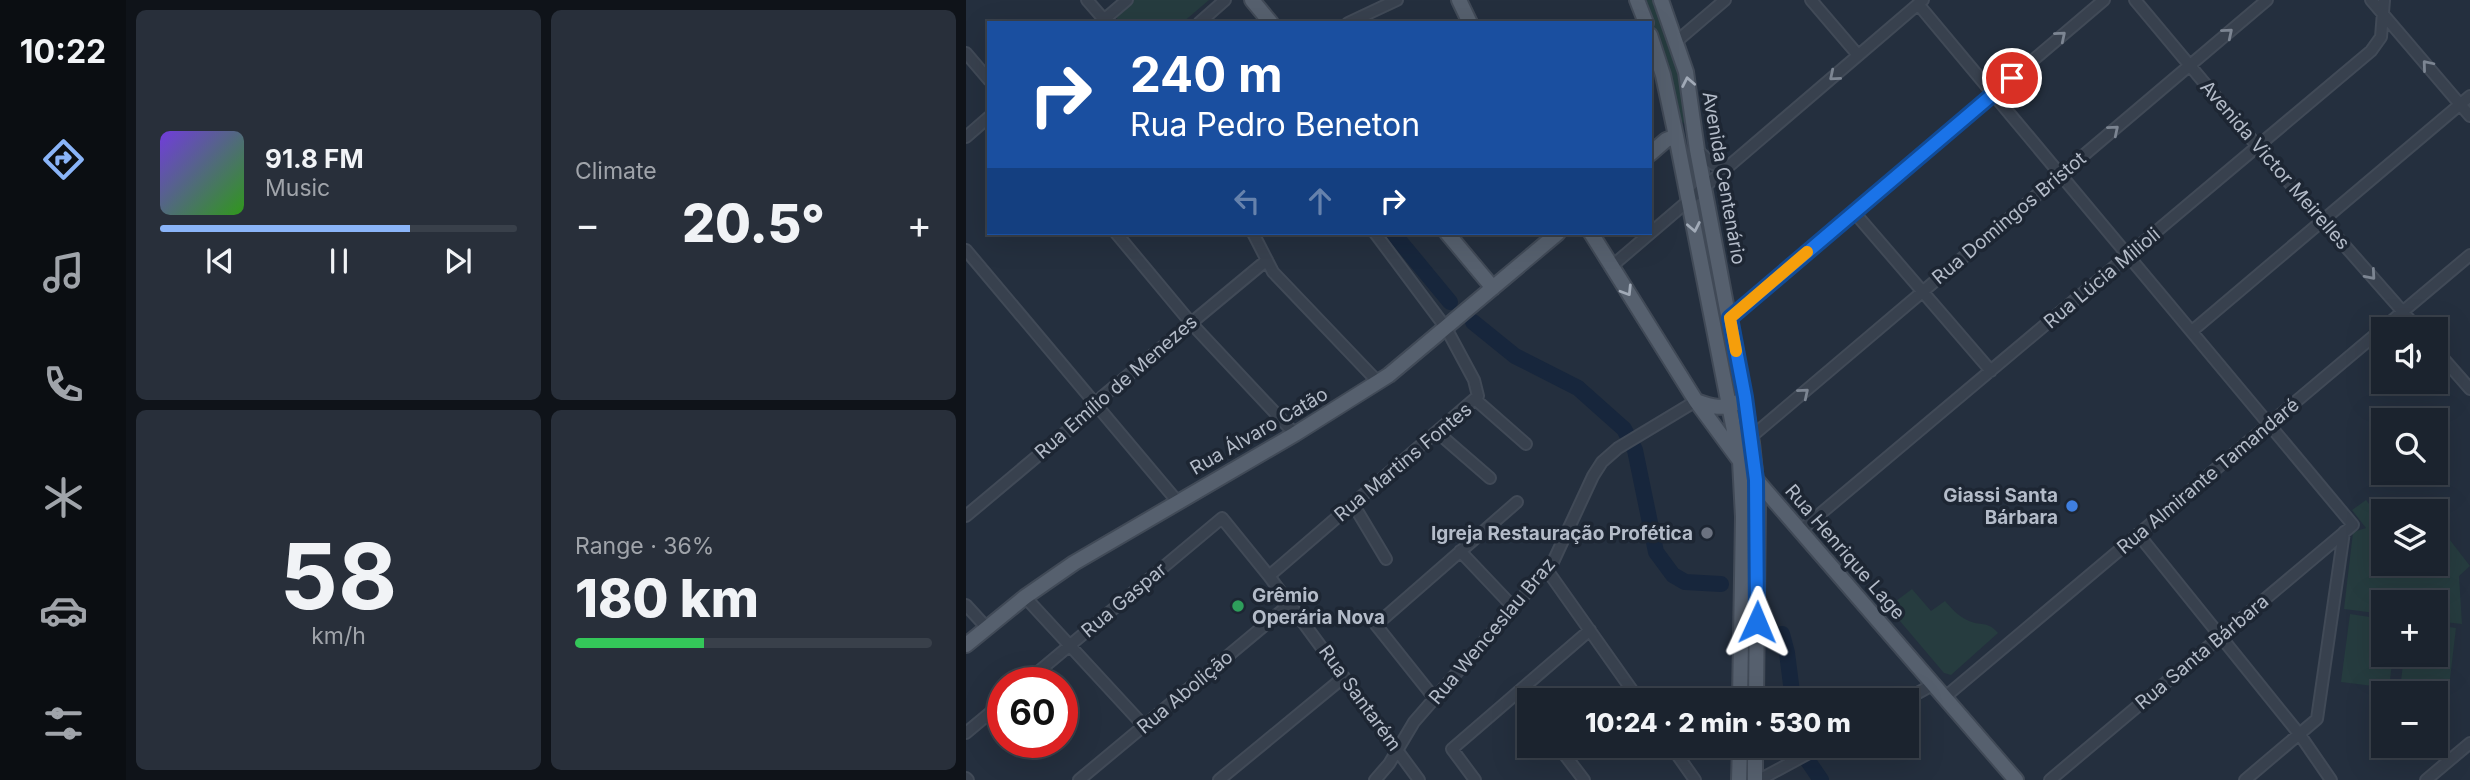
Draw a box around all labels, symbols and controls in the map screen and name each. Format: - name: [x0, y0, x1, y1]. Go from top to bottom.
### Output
- one-way arrow: [2220, 29, 2233, 41]
- text: 10:22: [20, 32, 106, 71]
- one-way arrow: [2053, 32, 2066, 44]
- text: 240 m: [1130, 45, 1283, 104]
- pin: [1982, 48, 2042, 108]
- icon: right: [1015, 49, 1106, 140]
- icon: arrive: [1993, 59, 2031, 97]
- one-way arrow: [2423, 61, 2435, 74]
- one-way arrow: [1829, 68, 1842, 80]
- one-way arrow: [1681, 76, 1696, 88]
- street label: Avenida Victor Meirelles: [2195, 76, 2355, 254]
- street label: Avenida Centenário: [1697, 90, 1751, 266]
- text: Rua Pedro Beneton: [1130, 105, 1420, 144]
- one-way arrow: [2105, 126, 2118, 138]
- icon: directions: [39, 135, 88, 184]
- text: 91.8 FM: [265, 143, 364, 174]
- street label: Rua Domingos Bristot: [1927, 147, 2091, 289]
- text: Climate: [575, 157, 657, 185]
- text: Music: [265, 174, 330, 202]
- icon: left: [1228, 182, 1266, 220]
- icon: ahead: [1301, 182, 1339, 220]
- icon: right: [1374, 182, 1412, 220]
- text: 20.5°: [682, 192, 825, 255]
- text: −: [575, 201, 600, 247]
- text: +: [907, 201, 932, 247]
- one-way arrow: [1686, 221, 1701, 233]
- street label: Rua Lúcia Milioli: [2039, 223, 2165, 333]
- icon: previous: [201, 242, 239, 280]
- icon: pause: [320, 242, 358, 280]
- icon: next: [439, 242, 477, 280]
- icon: music: [39, 248, 88, 297]
- one-way arrow: [2363, 267, 2375, 280]
- one-way arrow: [1619, 283, 1632, 296]
- street label: Rua Emílio de Menezes: [1030, 310, 1202, 464]
- map controls: [2371, 317, 2448, 758]
- button: sound: [2371, 317, 2448, 394]
- icon: phone: [39, 360, 88, 409]
- street label: Rua Álvaro Catão: [1186, 381, 1332, 480]
- one-way arrow: [1795, 389, 1808, 401]
- street label: Rua Almirante Tamandaré: [2112, 393, 2304, 559]
- street label: Rua Martins Fontes: [1330, 398, 1476, 526]
- button: search: [2371, 408, 2448, 485]
- icon: climate: [39, 473, 88, 522]
- street label: Rua Henrique Lage: [1780, 480, 1910, 624]
- place label: Giassi Santa Bárbara: [1943, 484, 2058, 529]
- marker: Giassi Santa Bárbara: [2064, 498, 2080, 514]
- button: layers: [2371, 499, 2448, 576]
- text: 58: [280, 521, 397, 631]
- place label: Igreja Restauração Profética: [1431, 522, 1693, 545]
- marker: Igreja Restauração Profética: [1699, 525, 1715, 541]
- text: Range · 36%: [575, 532, 714, 560]
- street label: Rua Wenceslau Braz: [1424, 553, 1560, 709]
- street label: Rua Gaspar: [1077, 558, 1171, 642]
- text: 180 km: [575, 567, 759, 630]
- place label: Grêmio Operária Nova: [1252, 584, 1385, 629]
- position arrow: [1720, 585, 1794, 659]
- icon: car: [39, 586, 88, 635]
- street label: Rua Santa Bárbara: [2131, 590, 2273, 714]
- button: +: [2371, 590, 2448, 667]
- marker: Grêmio Operária Nova: [1230, 598, 1246, 614]
- text: km/h: [311, 622, 366, 650]
- street label: Rua Santarém: [1314, 641, 1406, 755]
- street label: Rua Abolição: [1132, 645, 1238, 739]
- speed limit sign: 60: [987, 667, 1078, 758]
- button: −: [2371, 681, 2448, 758]
- icon: filters: [39, 699, 88, 748]
- text: 10:24 · 2 min · 530 m: [1585, 707, 1851, 738]

